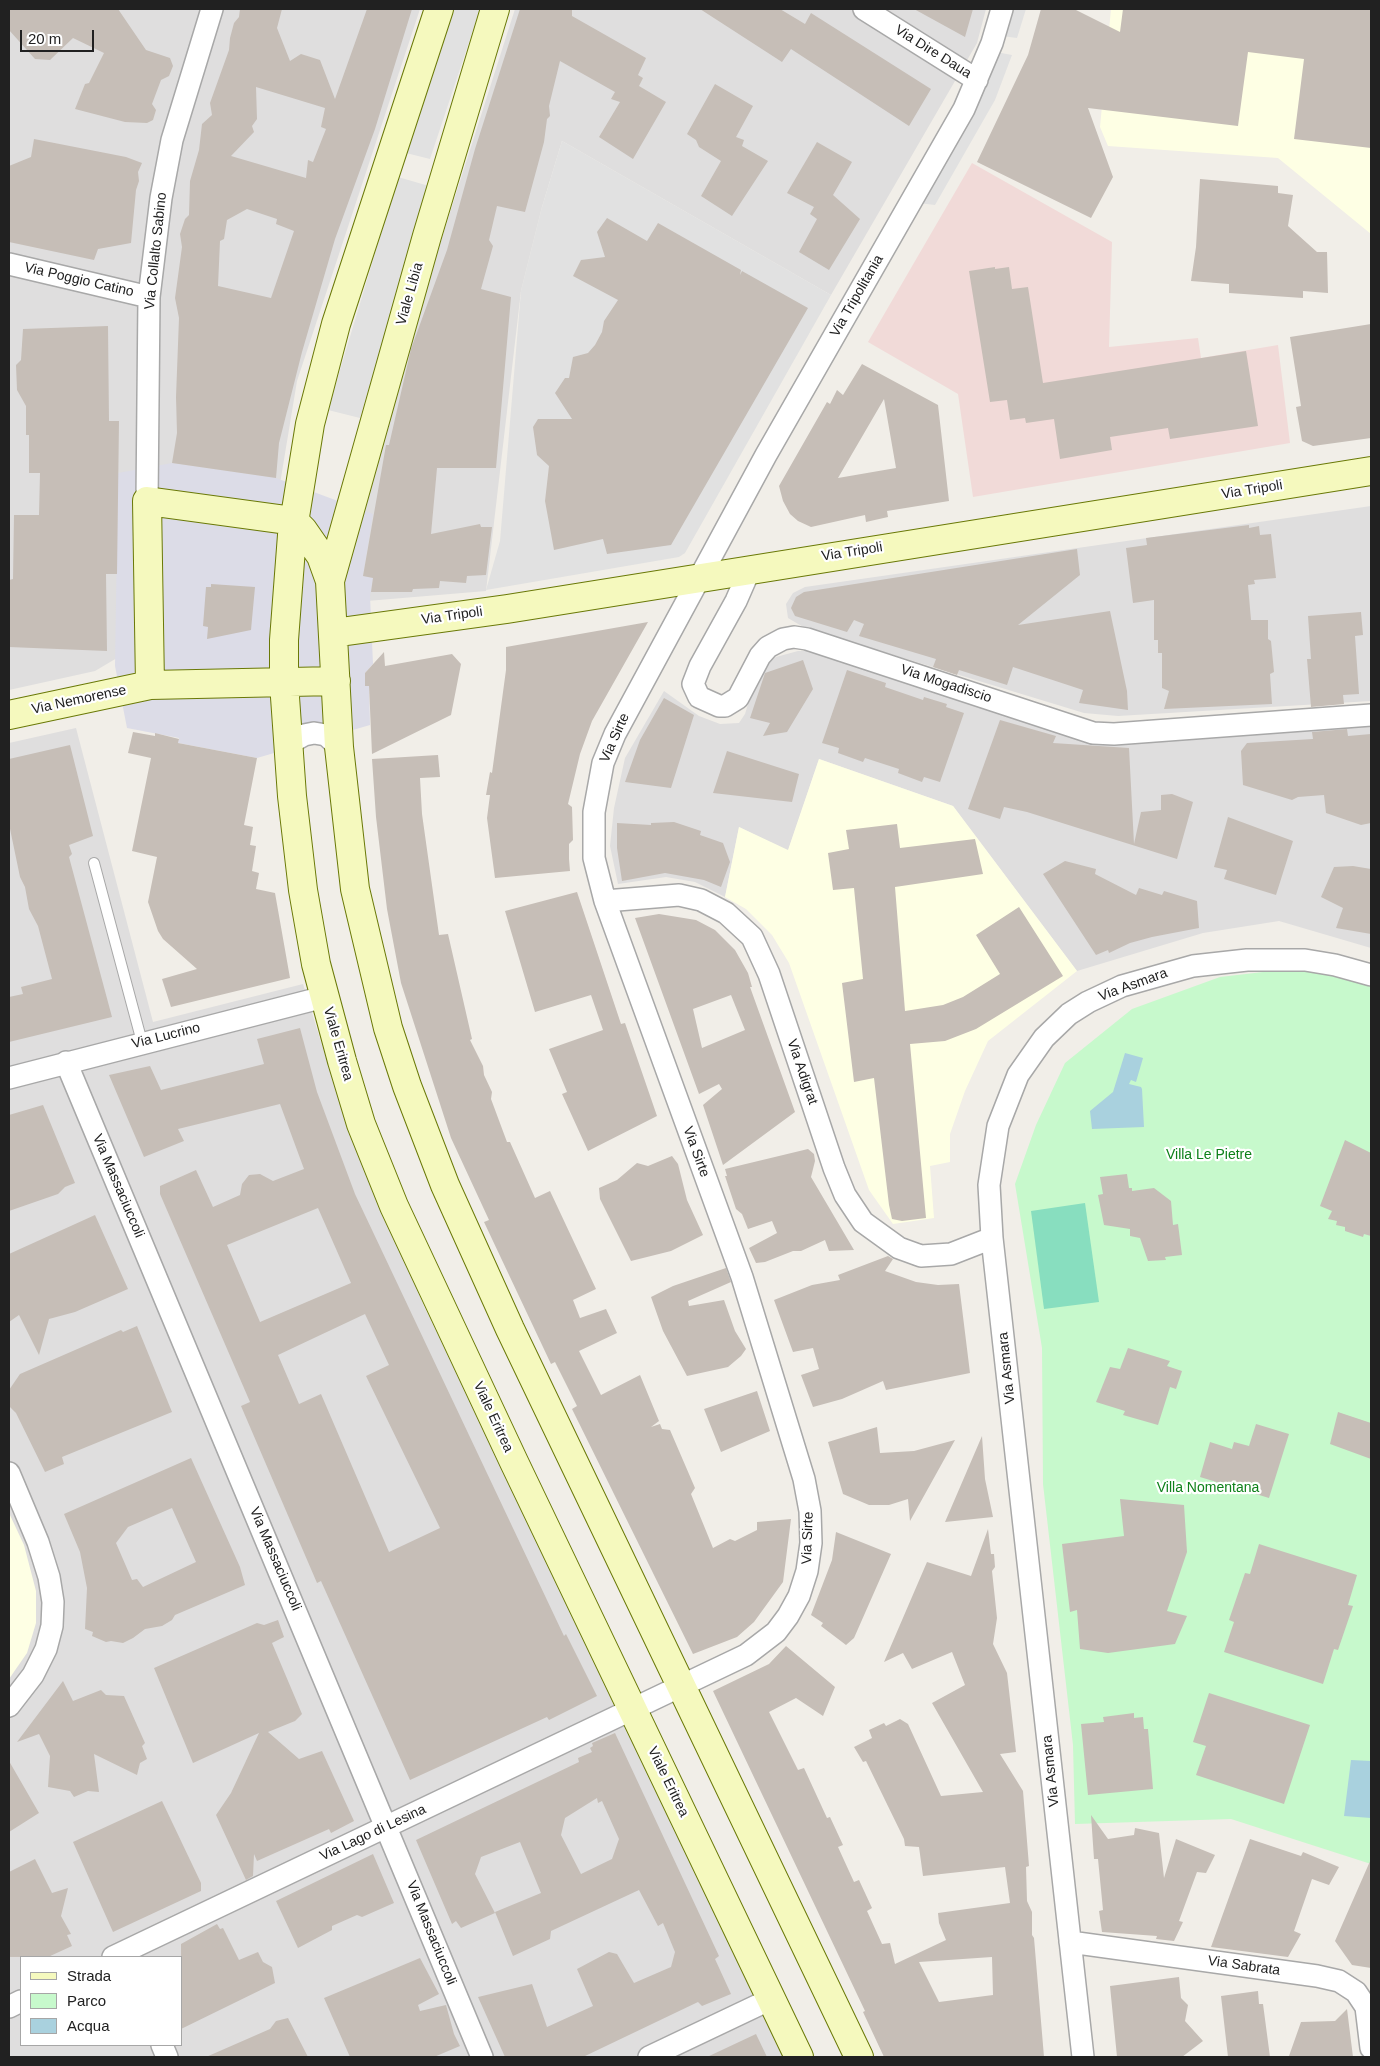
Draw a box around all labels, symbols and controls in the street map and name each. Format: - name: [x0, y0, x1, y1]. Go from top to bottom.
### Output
- scale bar: [22, 20, 96, 52]
- street label: Via Dire Daua: [892, 22, 974, 82]
- text: 20 m: [28, 30, 61, 47]
- street label: Via Collalto Sabino: [141, 191, 171, 311]
- street label: Via Tripolitania: [827, 252, 887, 340]
- street label: Via Poggio Catino: [23, 259, 135, 301]
- street label: Viale Libia: [393, 261, 427, 327]
- street label: Via Tripoli: [1220, 477, 1284, 503]
- street label: Via Tripoli: [820, 539, 884, 565]
- street label: Via Tripoli: [420, 603, 484, 629]
- street label: Via Mogadiscio: [898, 661, 994, 707]
- street label: Via Nemorense: [30, 682, 128, 718]
- street label: Via Sirte: [597, 711, 633, 765]
- street label: Via Asmara: [1096, 965, 1170, 1005]
- street label: Viale Eritrea: [319, 1005, 357, 1083]
- street label: Via Lucrino: [130, 1019, 202, 1053]
- street label: Via Adigrat: [783, 1037, 821, 1107]
- street label: Via Sirte: [679, 1124, 713, 1180]
- street label: Via Massaciuccoli: [89, 1132, 147, 1240]
- park label: Villa Le Pietre: [1166, 1147, 1252, 1163]
- street label: Via Asmara: [995, 1331, 1019, 1405]
- street label: Viale Eritrea: [469, 1379, 517, 1455]
- park label: Villa Nomentana: [1157, 1480, 1259, 1496]
- street label: Via Massaciuccoli: [246, 1505, 304, 1613]
- street label: Via Sirte: [799, 1511, 817, 1565]
- street label: Via Asmara: [1039, 1734, 1063, 1808]
- street label: Viale Eritrea: [644, 1744, 692, 1820]
- street label: Via Lago di Lesina: [317, 1801, 429, 1865]
- street label: Via Massaciuccoli: [402, 1878, 460, 1988]
- street label: Via Sabrata: [1207, 1953, 1281, 1979]
- legend: [20, 1956, 182, 2046]
- text: Strada: [67, 1967, 111, 1984]
- text: Parco: [67, 1992, 106, 2009]
- text: Acqua: [67, 2017, 110, 2034]

